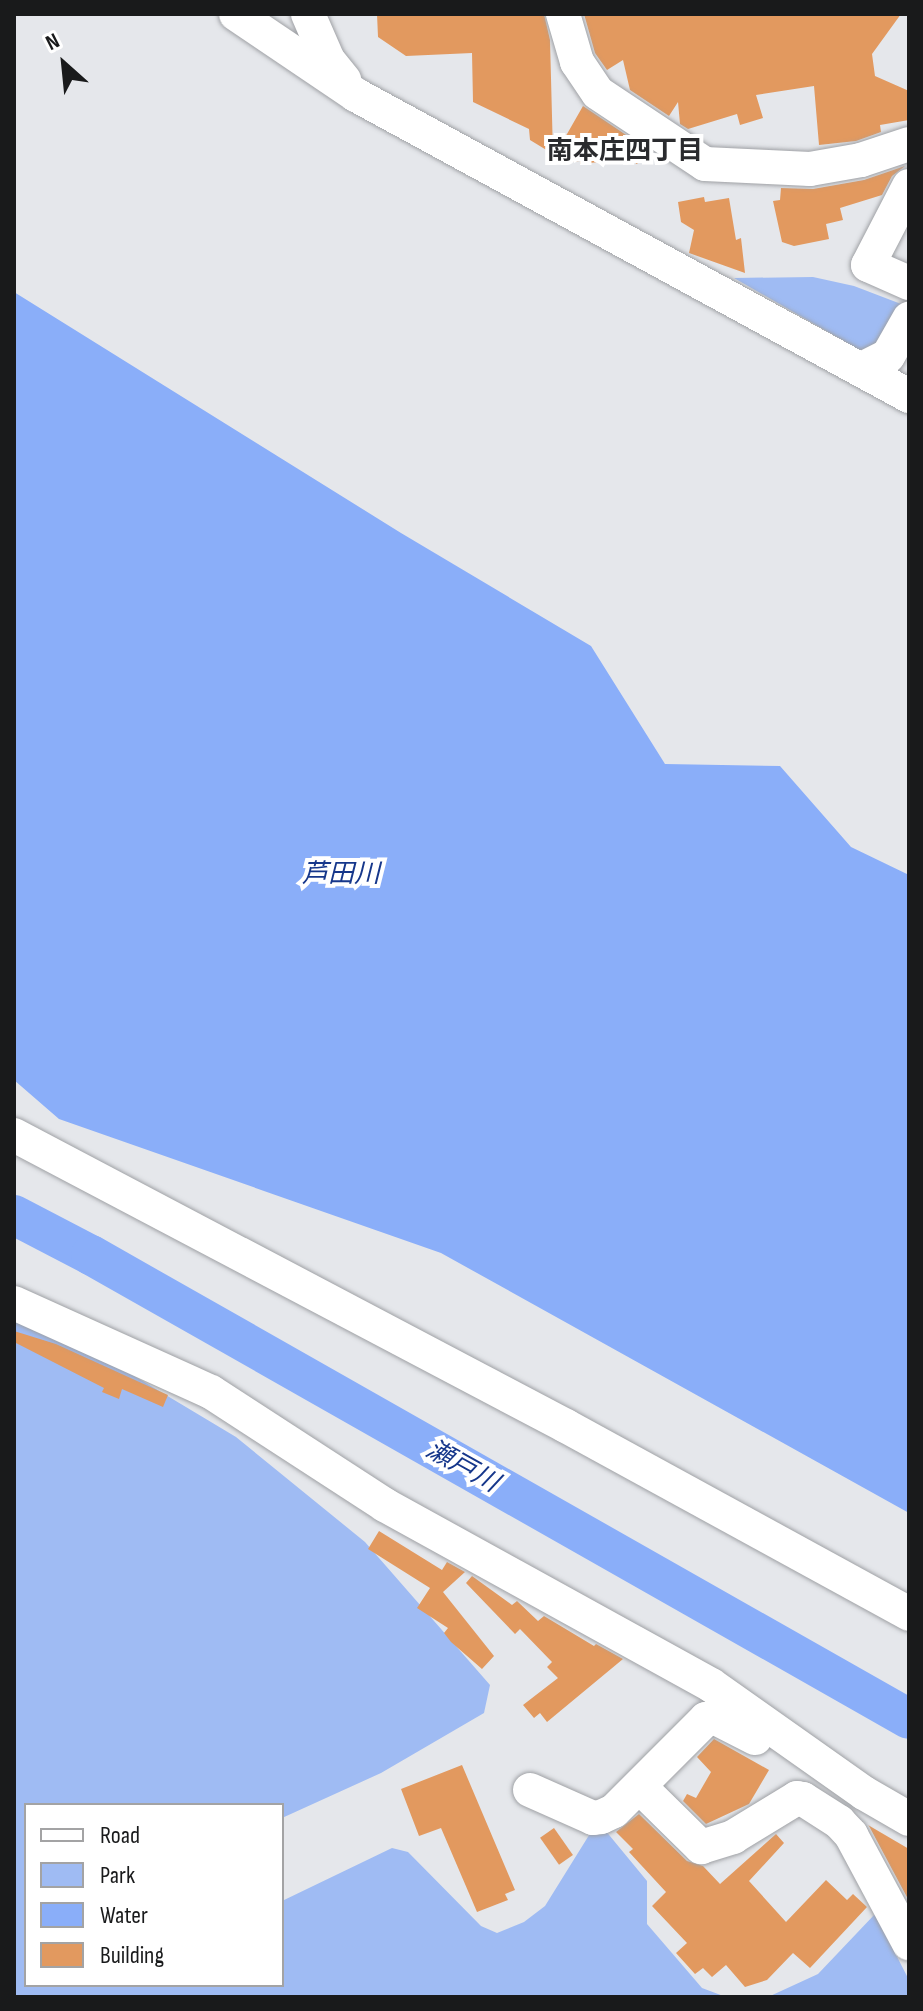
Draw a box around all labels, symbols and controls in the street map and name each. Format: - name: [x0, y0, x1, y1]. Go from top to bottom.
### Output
- north arrow: [24, 24, 104, 104]
- text: N: [42, 27, 64, 57]
- district label: 南本庄四丁目: [547, 136, 703, 168]
- water label: 芦田川: [302, 859, 380, 891]
- water label: 瀬戸川: [420, 1434, 504, 1500]
- legend: [24, 1803, 284, 1987]
- text: Road: [100, 1821, 140, 1850]
- text: Park: [100, 1861, 135, 1890]
- text: Water: [100, 1901, 148, 1930]
- text: Building: [100, 1941, 164, 1970]

